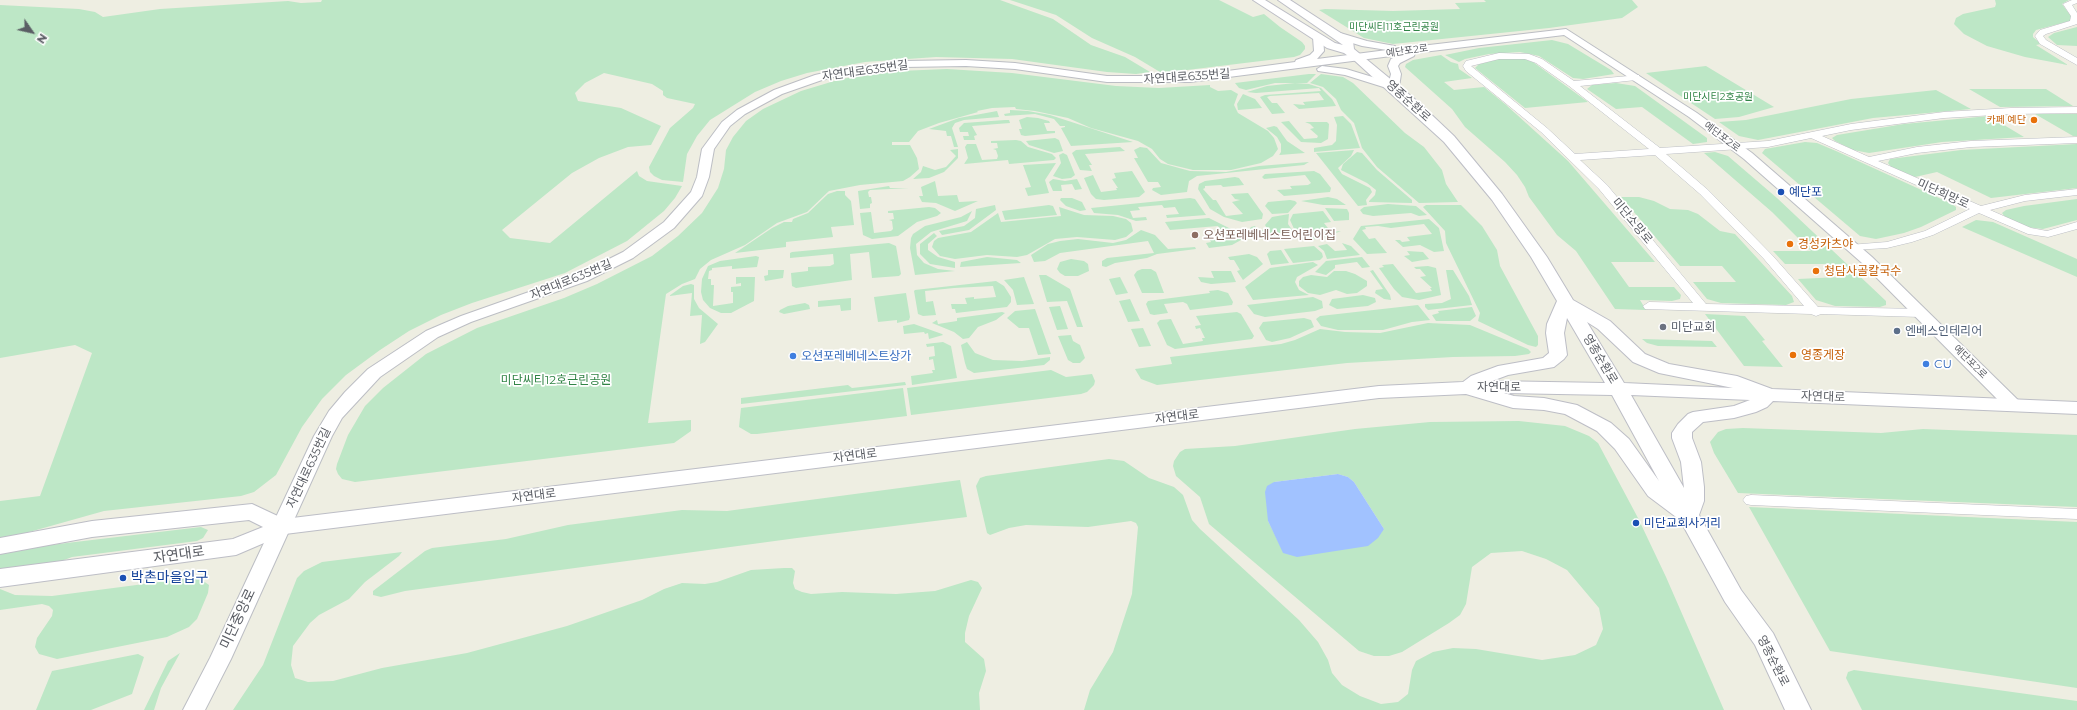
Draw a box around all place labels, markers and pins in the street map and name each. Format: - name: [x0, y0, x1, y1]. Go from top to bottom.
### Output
- place label: 카페 예단: [1987, 114, 2026, 126]
- marker: 카페 예단: [2029, 115, 2039, 125]
- place label: 예단포: [1789, 185, 1822, 199]
- marker: 예단포: [1776, 187, 1786, 197]
- place label: 오션포레베네스트어린이집: [1203, 228, 1335, 242]
- marker: 오션포레베네스트어린이집: [1190, 230, 1200, 240]
- place label: 경성카츠야: [1798, 237, 1853, 251]
- marker: 경성카츠야: [1785, 239, 1795, 249]
- place label: 청담사골칼국수: [1824, 264, 1901, 278]
- marker: 청담사골칼국수: [1811, 266, 1821, 276]
- place label: 미단교회: [1671, 320, 1715, 334]
- marker: 미단교회: [1658, 322, 1668, 332]
- place label: 엔베스인테리어: [1905, 324, 1982, 338]
- marker: 엔베스인테리어: [1892, 326, 1902, 336]
- place label: 영종게장: [1801, 348, 1845, 362]
- place label: 오션포레베네스트상가: [801, 349, 911, 363]
- marker: 영종게장: [1788, 350, 1798, 360]
- marker: 오션포레베네스트상가: [788, 351, 798, 361]
- place label: CU: [1934, 357, 1952, 371]
- marker: CU: [1921, 359, 1931, 369]
- place label: 미단교회사거리: [1644, 516, 1721, 530]
- marker: 미단교회사거리: [1631, 518, 1641, 528]
- place label: 박촌마을입구: [131, 570, 208, 586]
- marker: 박촌마을입구: [118, 573, 128, 583]

